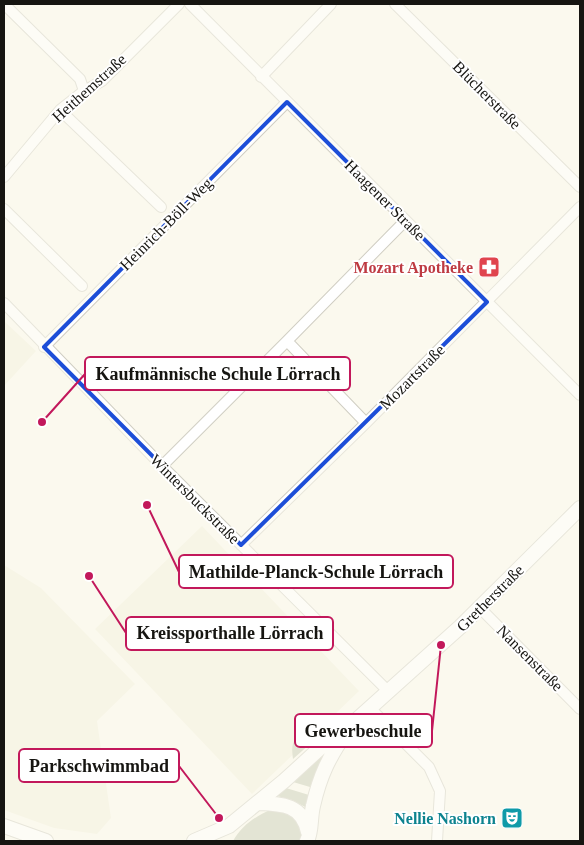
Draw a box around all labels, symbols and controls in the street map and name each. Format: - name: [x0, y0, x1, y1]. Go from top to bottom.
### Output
- street label: Heithemstraße: [49, 50, 129, 126]
- street label: Blücherstraße: [450, 58, 524, 132]
- street label: Haagener Straße: [341, 156, 429, 244]
- street label: Heinrich-Böll-Weg: [116, 174, 216, 274]
- pharmacy icon: Mozart Apotheke: [477, 255, 501, 279]
- place label: Mozart Apotheke: [353, 259, 473, 277]
- street label: Mozartstraße: [376, 341, 448, 413]
- callout: Kaufmännische Schule Lörrach: [85, 357, 350, 390]
- text: Kaufmännische Schule Lörrach: [95, 364, 341, 384]
- street label: Wintersbuckstraße: [147, 451, 243, 547]
- callout: Mathilde-Planck-Schule Lörrach: [179, 555, 453, 588]
- street label: Gretherstraße: [453, 561, 527, 635]
- text: Mathilde-Planck-Schule Lörrach: [189, 562, 443, 582]
- callout: Kreissporthalle Lörrach: [126, 617, 333, 650]
- street label: Nansenstraße: [494, 622, 566, 694]
- text: Kreissporthalle Lörrach: [136, 623, 324, 643]
- callout: Gewerbeschule: [295, 714, 432, 747]
- text: Gewerbeschule: [305, 721, 421, 741]
- callout: Parkschwimmbad: [19, 749, 179, 782]
- text: Parkschwimmbad: [29, 756, 169, 776]
- theatre icon: Nellie Nashorn: [500, 806, 524, 830]
- place label: Nellie Nashorn: [394, 810, 496, 827]

